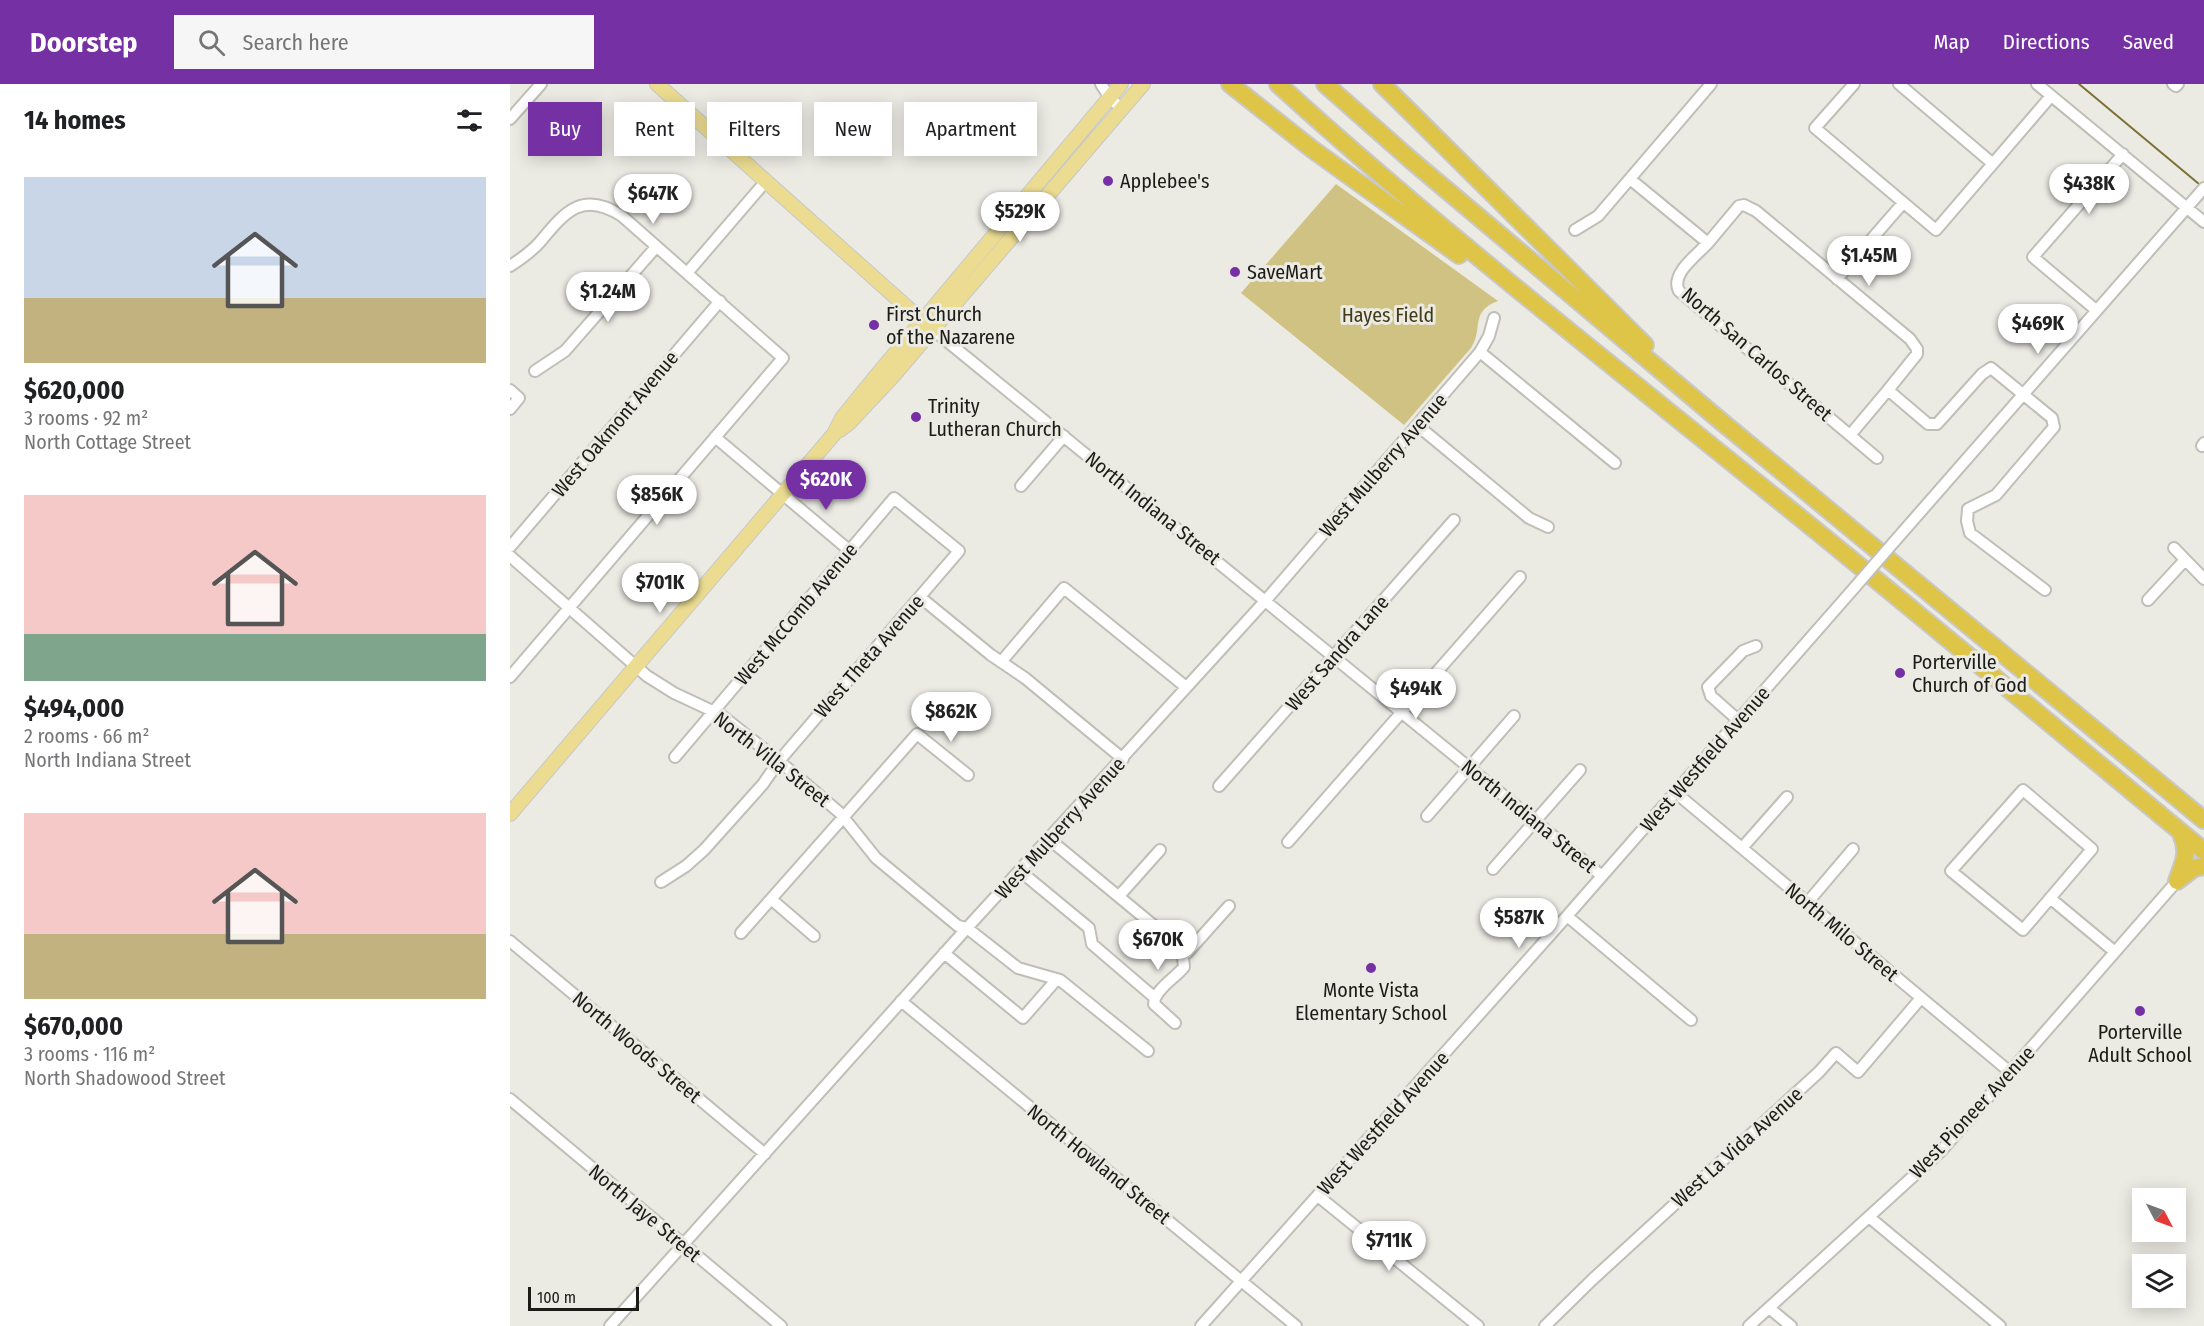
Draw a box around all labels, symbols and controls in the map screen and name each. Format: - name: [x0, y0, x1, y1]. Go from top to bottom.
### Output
- search box: [174, 15, 594, 69]
- text: Doorstep: [30, 26, 138, 59]
- icon: search: [195, 26, 228, 59]
- text: Search here: [243, 29, 349, 56]
- text: Map: [1933, 29, 1970, 55]
- text: Directions: [2003, 29, 2090, 55]
- text: Saved: [2123, 29, 2174, 55]
- chip: Buy: [528, 102, 602, 156]
- chip: Rent: [614, 102, 695, 156]
- chip: Filters: [707, 102, 802, 156]
- chip: New: [814, 102, 892, 156]
- chip: Apartment: [904, 102, 1037, 156]
- icon: filters: [453, 104, 486, 137]
- text: 14 homes: [24, 105, 126, 136]
- pin: $438K: [2047, 164, 2131, 215]
- place label: Applebee's: [1120, 169, 1209, 193]
- text: $438K: [2063, 171, 2115, 195]
- pin: $647K: [611, 174, 695, 225]
- marker: Applebee's: [1101, 174, 1115, 188]
- text: $647K: [628, 181, 678, 205]
- pin: $529K: [978, 192, 1062, 243]
- text: $529K: [995, 199, 1045, 223]
- icon: home: [201, 216, 309, 324]
- pin: $1.45M: [1820, 236, 1918, 287]
- text: $1.45M: [1841, 243, 1897, 267]
- place label: SaveMart: [1247, 260, 1323, 284]
- marker: SaveMart: [1228, 265, 1242, 279]
- pin: $1.24M: [559, 272, 657, 323]
- text: $1.24M: [580, 279, 636, 303]
- street label: North San Carlos Street: [1677, 282, 1837, 426]
- place label: First Church of the Nazarene: [886, 302, 1015, 349]
- park label: Hayes Field: [1342, 303, 1434, 327]
- pin: $469K: [1996, 304, 2080, 355]
- text: $469K: [2012, 311, 2064, 335]
- marker: First Church of the Nazarene: [867, 318, 881, 332]
- street label: West Oakmont Avenue: [547, 346, 683, 502]
- text: $620,000: [24, 375, 125, 406]
- street label: West Mulberry Avenue: [1314, 388, 1452, 542]
- place label: Trinity Lutheran Church: [928, 394, 1062, 441]
- text: 3 rooms · 92 m²: [24, 406, 148, 430]
- marker: Trinity Lutheran Church: [909, 410, 923, 424]
- text: North Cottage Street: [24, 430, 191, 454]
- street label: North Indiana Street: [1081, 446, 1226, 570]
- pin: $620K: [784, 460, 868, 511]
- text: $620K: [800, 467, 852, 491]
- pin: $856K: [615, 475, 699, 526]
- text: $856K: [631, 482, 683, 506]
- icon: home: [201, 534, 309, 642]
- street label: West McComb Avenue: [729, 538, 863, 690]
- pin: $701K: [618, 563, 702, 614]
- text: $701K: [636, 570, 684, 594]
- street label: West Theta Avenue: [809, 590, 929, 722]
- street label: West Sandra Lane: [1280, 590, 1394, 716]
- place label: Porterville Church of God: [1912, 650, 2027, 697]
- marker: Porterville Church of God: [1893, 666, 1907, 680]
- pin: $494K: [1374, 669, 1458, 720]
- text: $494K: [1390, 676, 1442, 700]
- street label: West Westfield Avenue: [1635, 681, 1775, 837]
- pin: $862K: [909, 692, 993, 743]
- text: $494,000: [24, 693, 125, 724]
- text: $862K: [925, 699, 977, 723]
- street label: North Villa Street: [709, 706, 835, 812]
- text: 2 rooms · 66 m²: [24, 724, 150, 748]
- text: North Indiana Street: [24, 748, 191, 772]
- street label: West Mulberry Avenue: [990, 752, 1130, 904]
- street label: North Indiana Street: [1457, 754, 1602, 878]
- icon: home: [201, 852, 309, 960]
- street label: North Milo Street: [1781, 878, 1904, 987]
- pin: $587K: [1477, 898, 1561, 949]
- text: $587K: [1494, 905, 1544, 929]
- pin: $670K: [1116, 920, 1200, 971]
- text: $670K: [1133, 927, 1183, 951]
- marker: Monte Vista Elementary School: [1364, 961, 1378, 975]
- place label: Monte Vista Elementary School: [1295, 978, 1447, 1025]
- street label: North Woods Street: [568, 986, 706, 1108]
- marker: Porterville Adult School: [2133, 1004, 2147, 1018]
- text: $670,000: [24, 1011, 123, 1042]
- place label: Porterville Adult School: [2088, 1020, 2192, 1067]
- street label: West Pioneer Avenue: [1904, 1041, 2040, 1183]
- text: 3 rooms · 116 m²: [24, 1042, 155, 1066]
- street label: West Westfield Avenue: [1312, 1046, 1454, 1200]
- text: North Shadowood Street: [24, 1066, 226, 1090]
- street label: West La Vida Avenue: [1666, 1082, 1808, 1212]
- street label: North Howland Street: [1023, 1099, 1176, 1229]
- street label: North Jaye Street: [584, 1159, 706, 1267]
- north arrow: [2132, 1188, 2186, 1242]
- map controls: [2132, 1188, 2186, 1308]
- pin: $711K: [1347, 1221, 1431, 1272]
- text: $711K: [1366, 1228, 1412, 1252]
- button: layers: [2132, 1254, 2186, 1308]
- scale bar: [528, 1284, 639, 1312]
- text: 100 m: [537, 1288, 576, 1307]

